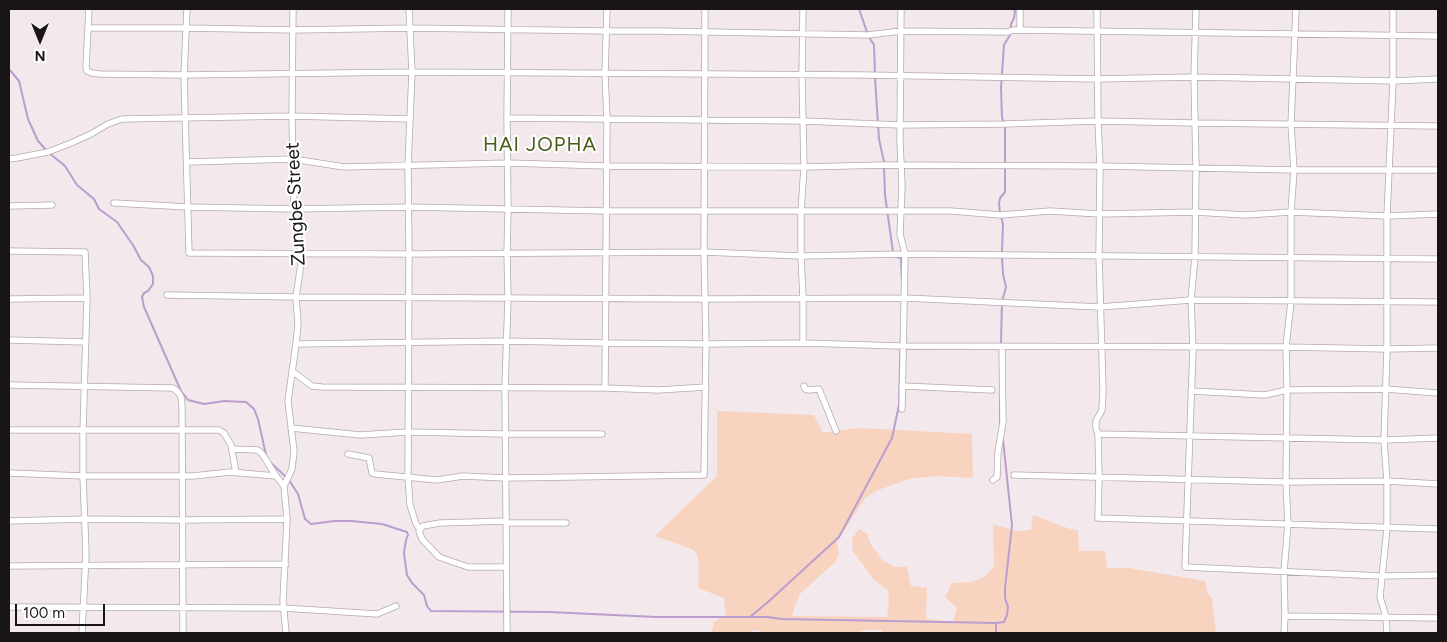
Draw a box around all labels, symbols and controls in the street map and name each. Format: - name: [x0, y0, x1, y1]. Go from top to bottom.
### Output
- north arrow: [15, 15, 65, 65]
- text: N: [35, 47, 45, 64]
- district label: HAI JOPHA: [482, 133, 598, 157]
- street label: Zungbe Street: [281, 142, 311, 266]
- scale bar: [18, 594, 108, 626]
- text: 100 m: [23, 604, 65, 622]

